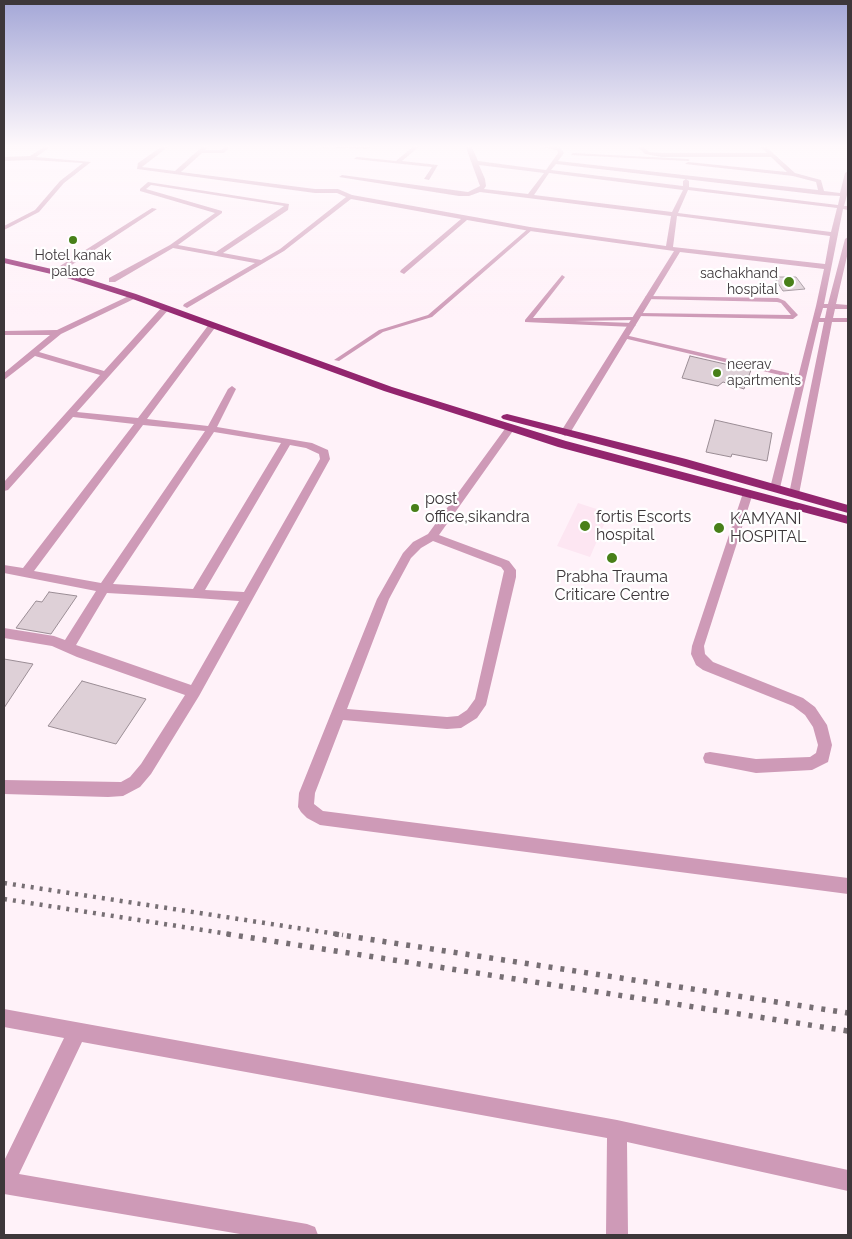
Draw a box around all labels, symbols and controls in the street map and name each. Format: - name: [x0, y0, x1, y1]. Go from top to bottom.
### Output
- marker: Hotel kanak palace: [67, 234, 79, 246]
- place label: Hotel kanak palace: [35, 248, 111, 280]
- place label: sachakhand hospital: [700, 266, 778, 298]
- marker: sachakhand hospital: [782, 275, 796, 289]
- place label: neerav apartments: [727, 357, 801, 390]
- marker: neerav apartments: [711, 367, 723, 379]
- place label: post office,sikandra: [425, 489, 530, 527]
- marker: post office,sikandra: [409, 502, 421, 514]
- place label: fortis Escorts hospital: [596, 507, 691, 545]
- place label: KAMYANI HOSPITAL: [730, 509, 806, 547]
- marker: fortis Escorts hospital: [578, 519, 592, 533]
- marker: KAMYANI HOSPITAL: [712, 521, 726, 535]
- marker: Prabha Trauma Criticare Centre: [605, 551, 619, 565]
- place label: Prabha Trauma Criticare Centre: [555, 567, 669, 605]

